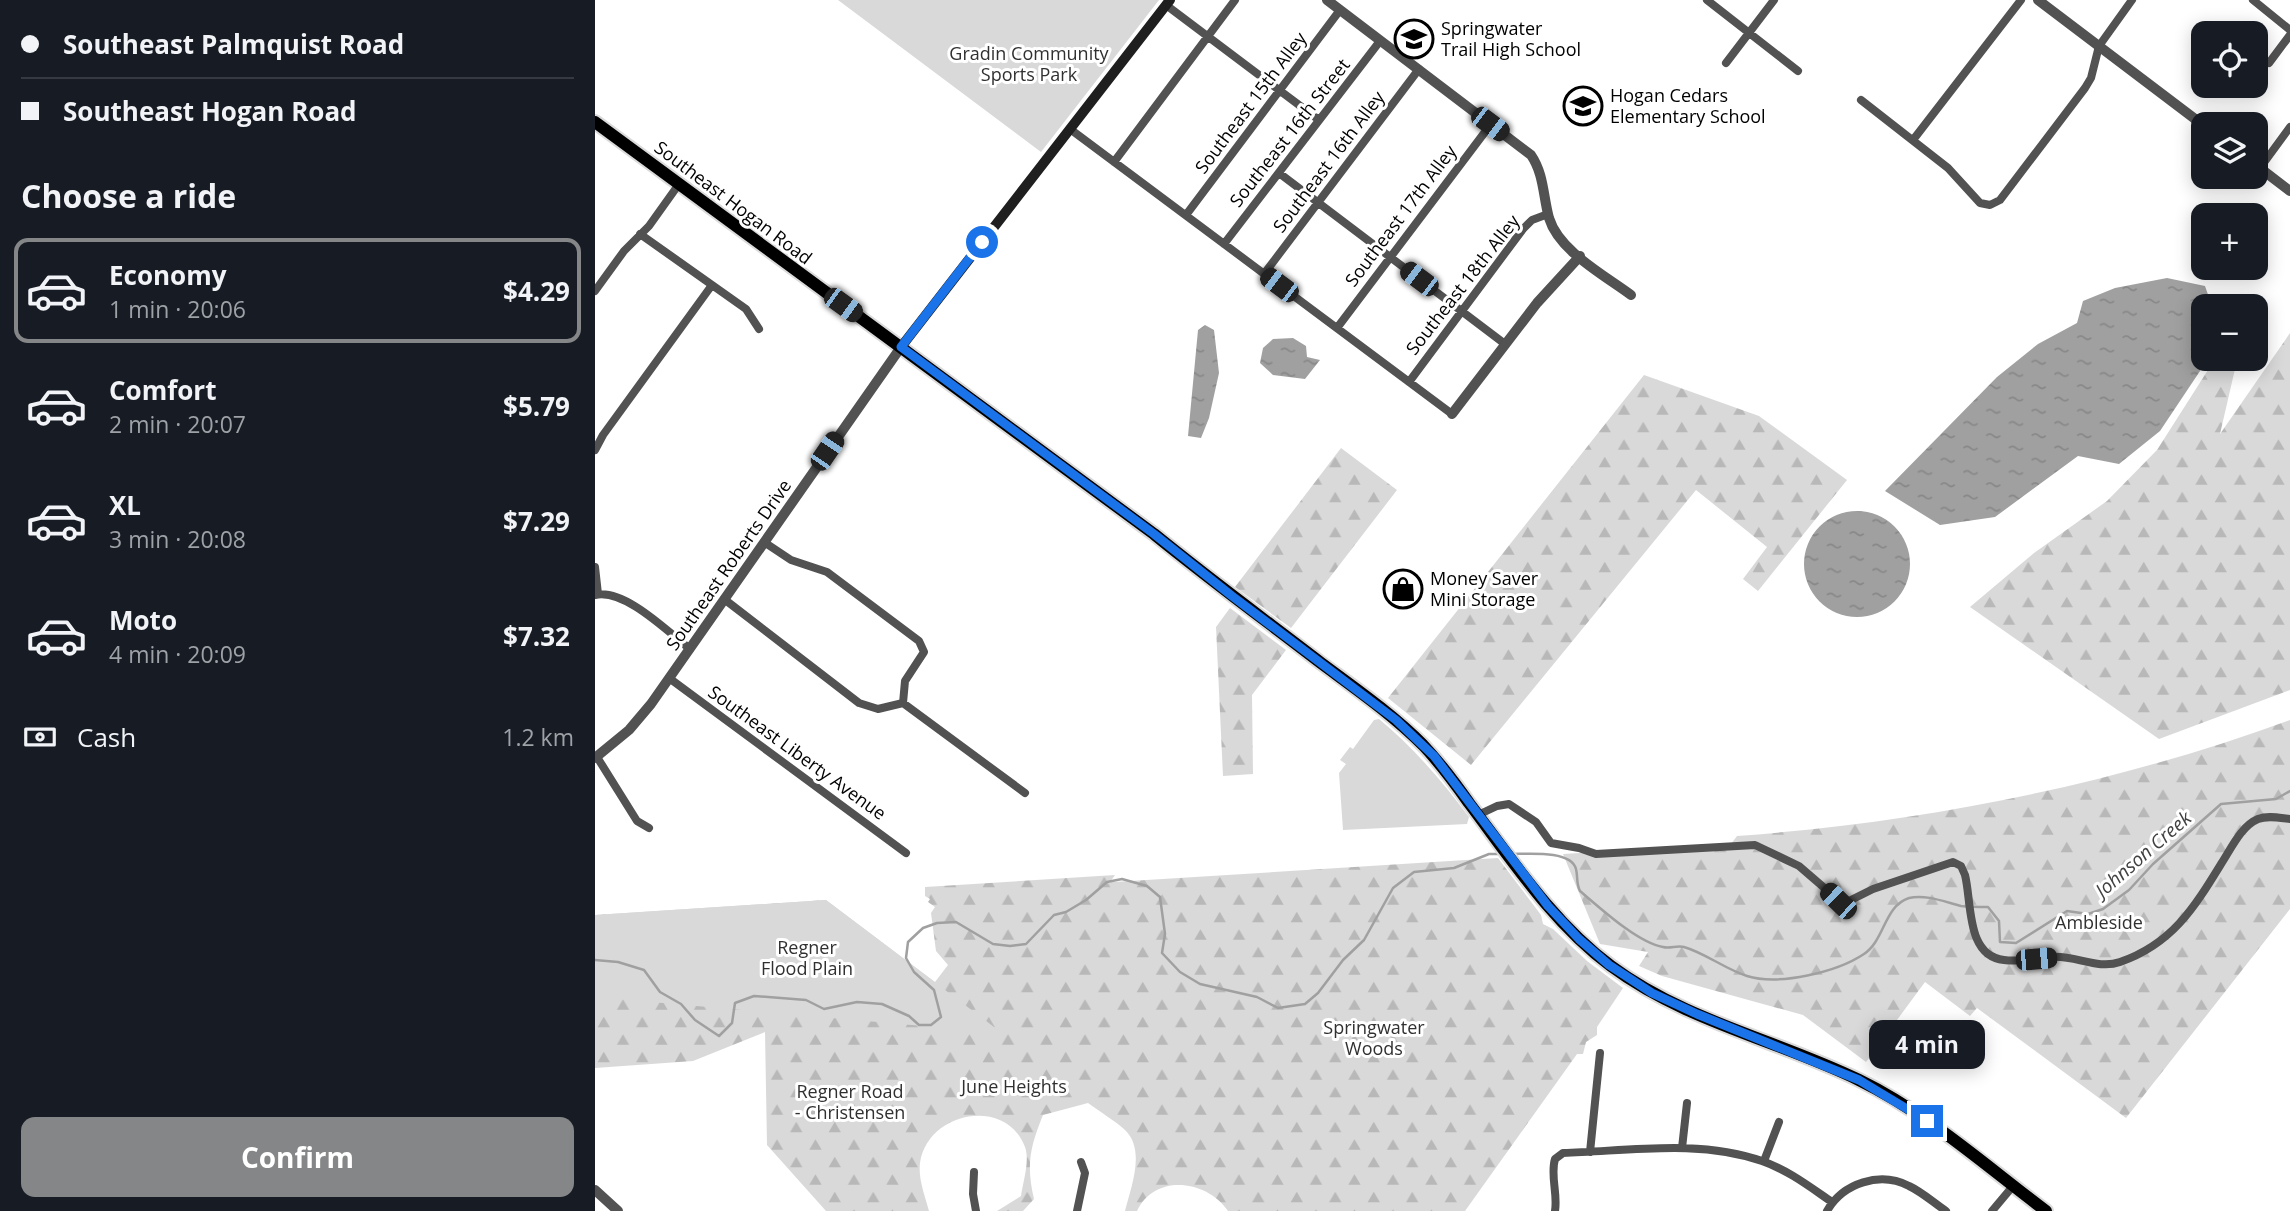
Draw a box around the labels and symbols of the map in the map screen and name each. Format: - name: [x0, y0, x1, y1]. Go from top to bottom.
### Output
- place label: Springwater Trail High School: [1441, 16, 1581, 61]
- school or university icon: Springwater Trail High School: [1393, 18, 1435, 60]
- street label: Southeast 15th Alley: [1189, 26, 1312, 178]
- park label: Gradin Community Sports Park: [949, 41, 1110, 86]
- street label: Southeast 16th Street: [1224, 53, 1355, 211]
- place label: Hogan Cedars Elementary School: [1610, 83, 1766, 128]
- street label: Southeast 16th Alley: [1267, 85, 1390, 237]
- school or university icon: Hogan Cedars Elementary School: [1562, 85, 1604, 127]
- car: [1467, 103, 1514, 145]
- street label: Southeast Hogan Road: [650, 135, 817, 269]
- street label: Southeast 17th Alley: [1339, 139, 1462, 291]
- street label: Southeast 18th Alley: [1400, 209, 1525, 359]
- route start: [966, 226, 998, 258]
- car: [1396, 258, 1443, 300]
- car: [1256, 264, 1303, 306]
- car: [820, 284, 867, 326]
- car: [807, 428, 848, 474]
- street label: Southeast Roberts Drive: [660, 474, 796, 655]
- place label: Money Saver Mini Storage: [1430, 566, 1539, 611]
- shop icon: Money Saver Mini Storage: [1382, 568, 1424, 610]
- street label: Southeast Liberty Avenue: [704, 680, 891, 825]
- water label: Johnson Creek: [2087, 805, 2197, 905]
- car: [1816, 879, 1861, 923]
- park label: Ambleside: [2055, 910, 2143, 934]
- park label: Regner Flood Plain: [761, 935, 853, 980]
- car: [2015, 947, 2058, 971]
- park label: Springwater Woods: [1323, 1015, 1425, 1060]
- callout: 4 min: [1869, 1020, 1985, 1068]
- park label: June Heights: [959, 1074, 1067, 1098]
- park label: Regner Road - Christensen: [795, 1079, 905, 1124]
- route end: [1911, 1105, 1943, 1137]

